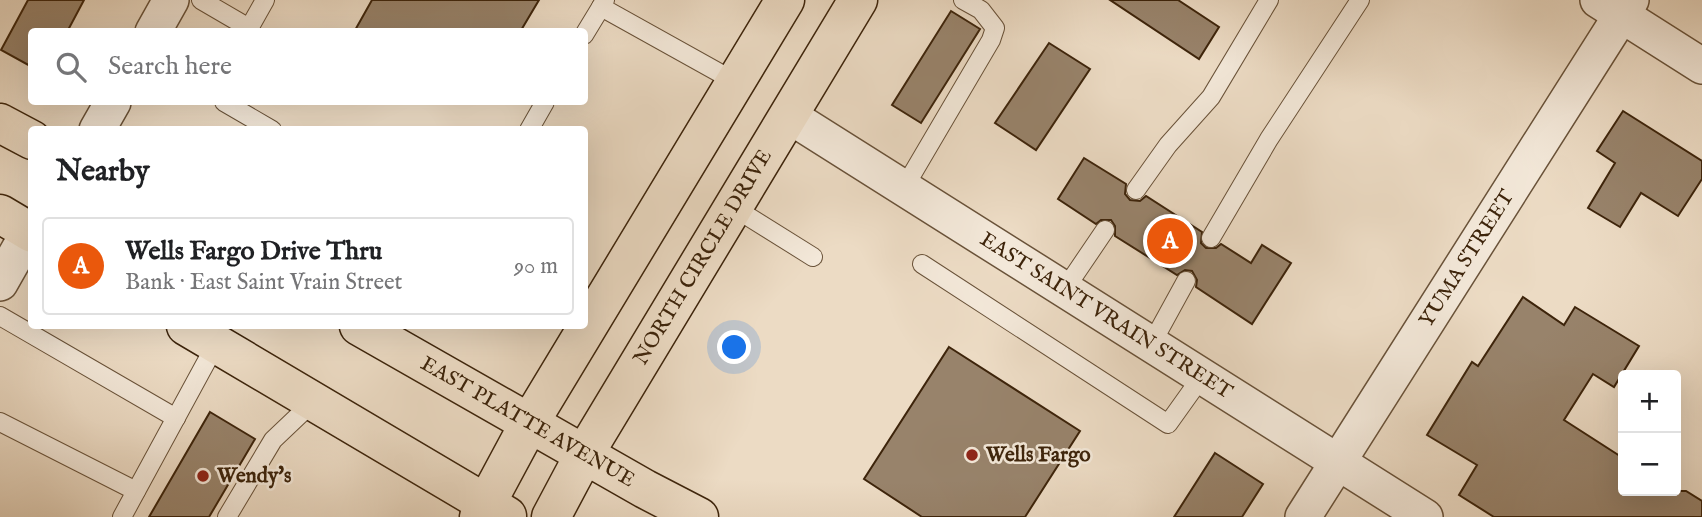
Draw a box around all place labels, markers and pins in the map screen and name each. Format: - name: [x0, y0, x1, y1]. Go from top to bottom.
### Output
- pin: A: [1147, 215, 1193, 267]
- place label: Wells Fargo: [985, 442, 1091, 469]
- marker: Wells Fargo: [964, 447, 980, 463]
- place label: Wendy's: [216, 463, 291, 490]
- marker: Wendy's: [195, 468, 211, 484]

